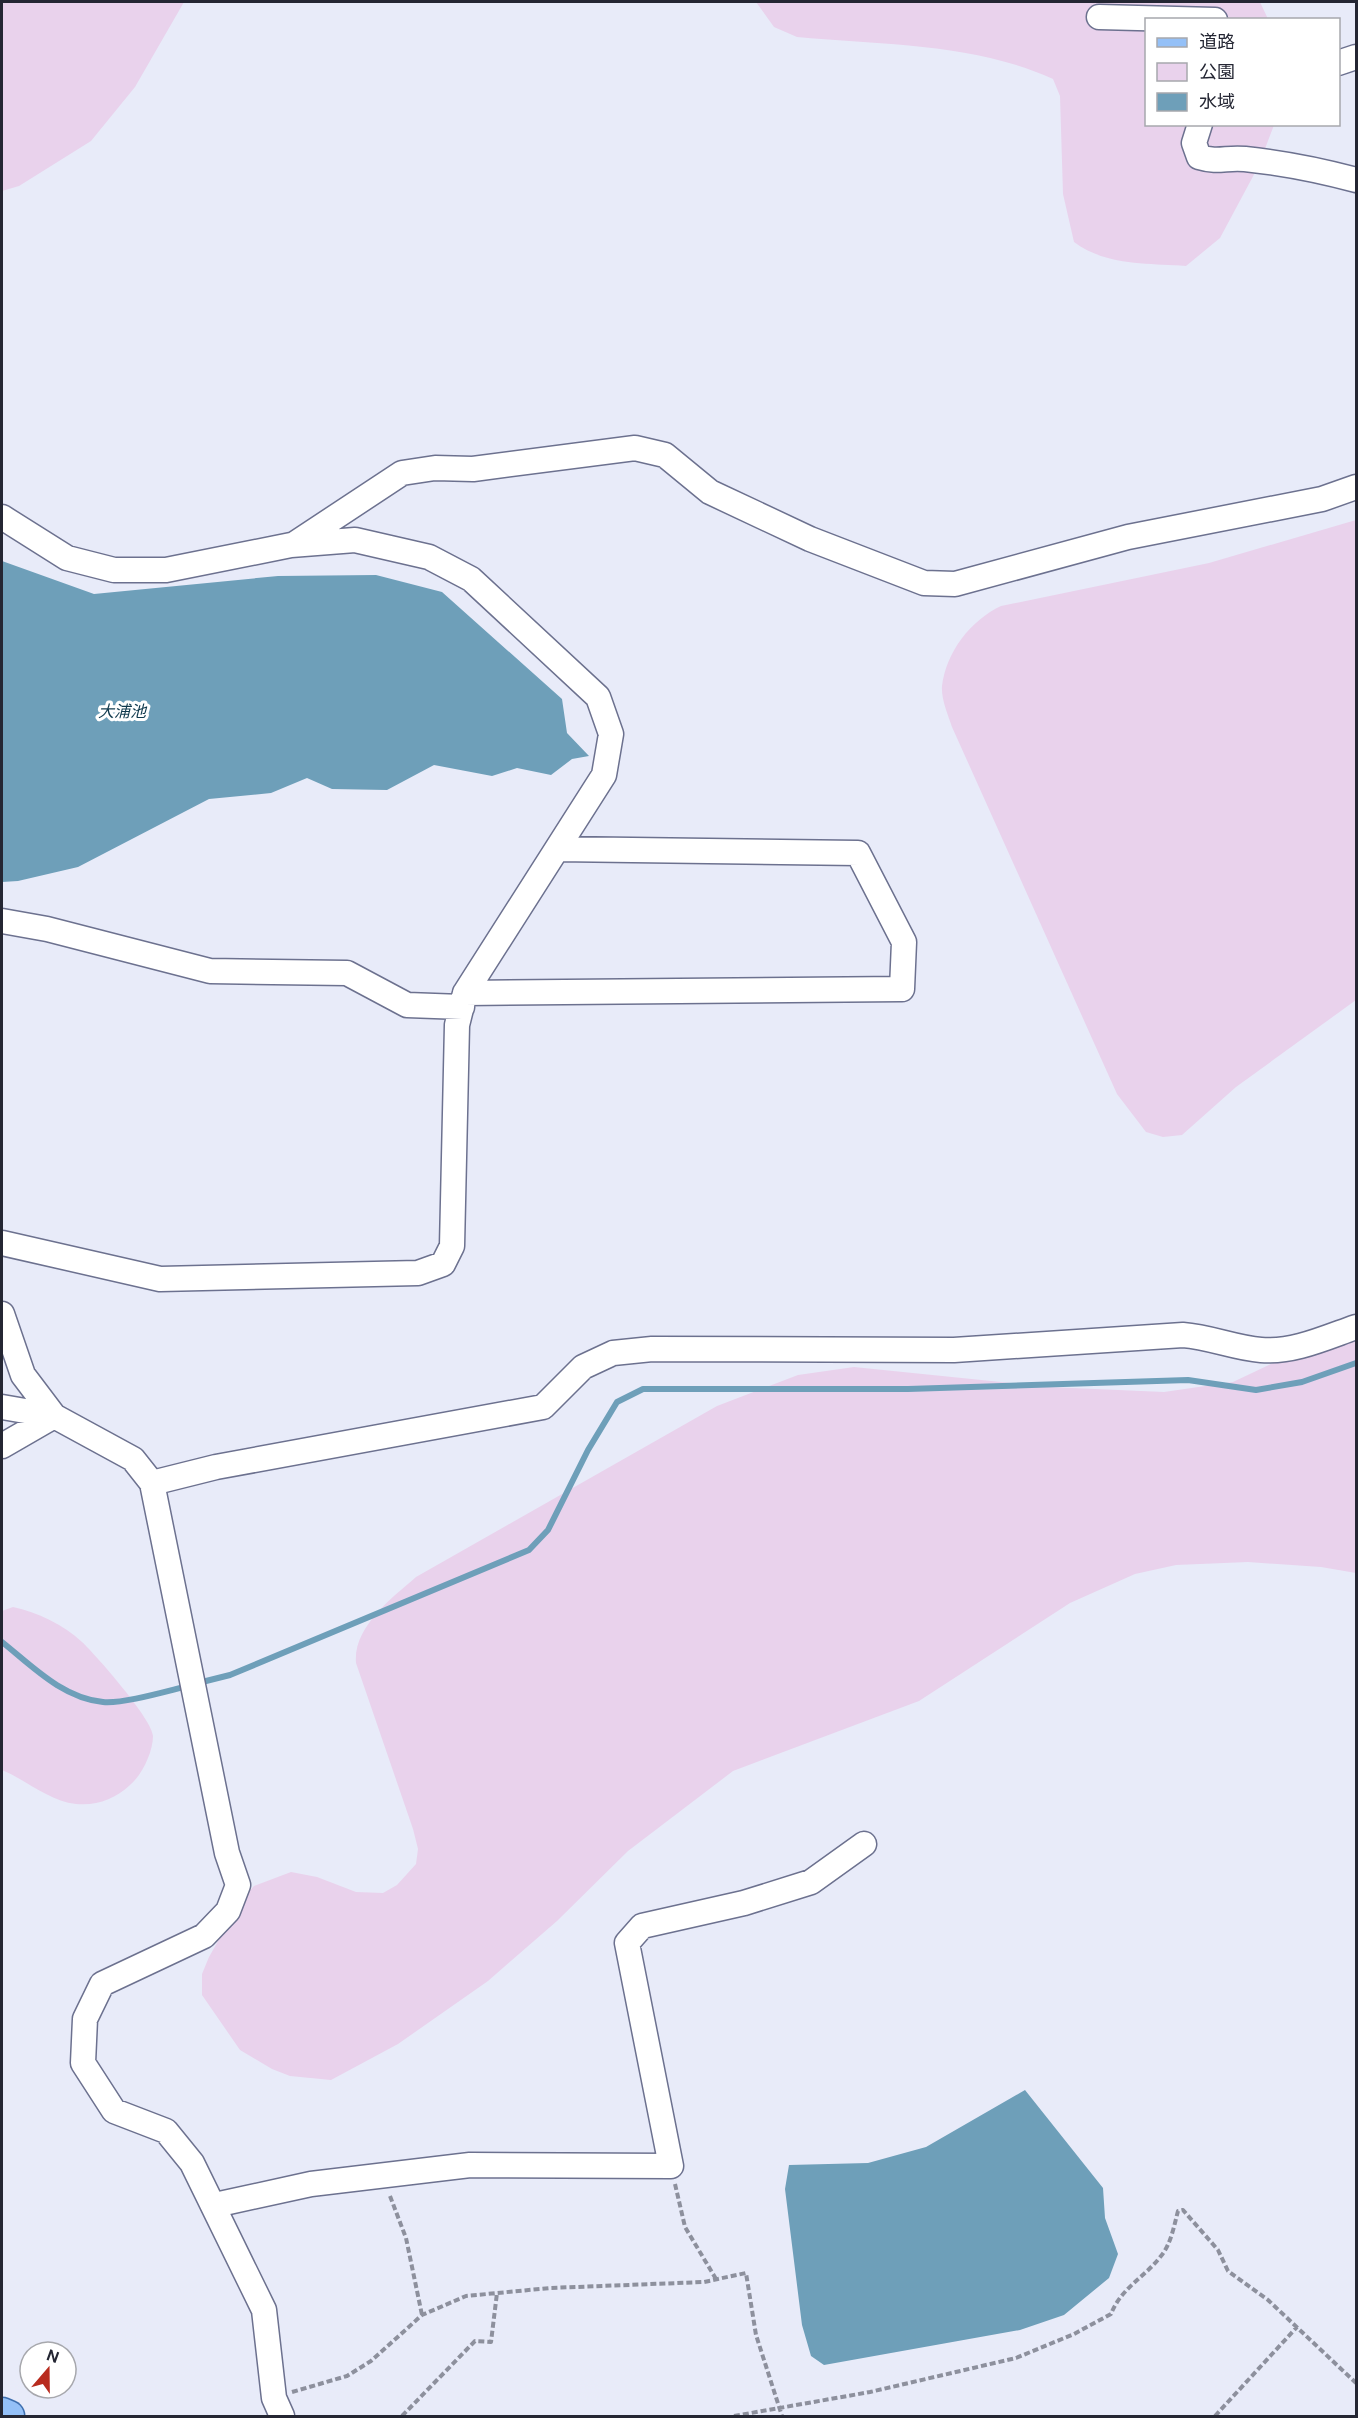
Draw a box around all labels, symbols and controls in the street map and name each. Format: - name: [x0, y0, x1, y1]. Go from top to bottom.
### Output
- legend: [1145, 18, 1340, 126]
- text: 道路: [1199, 30, 1235, 54]
- text: 公園: [1199, 60, 1235, 84]
- text: 水域: [1199, 90, 1235, 114]
- water label: 大浦池: [98, 701, 148, 722]
- north arrow: [18, 2340, 78, 2400]
- text: N: [44, 2345, 62, 2368]

